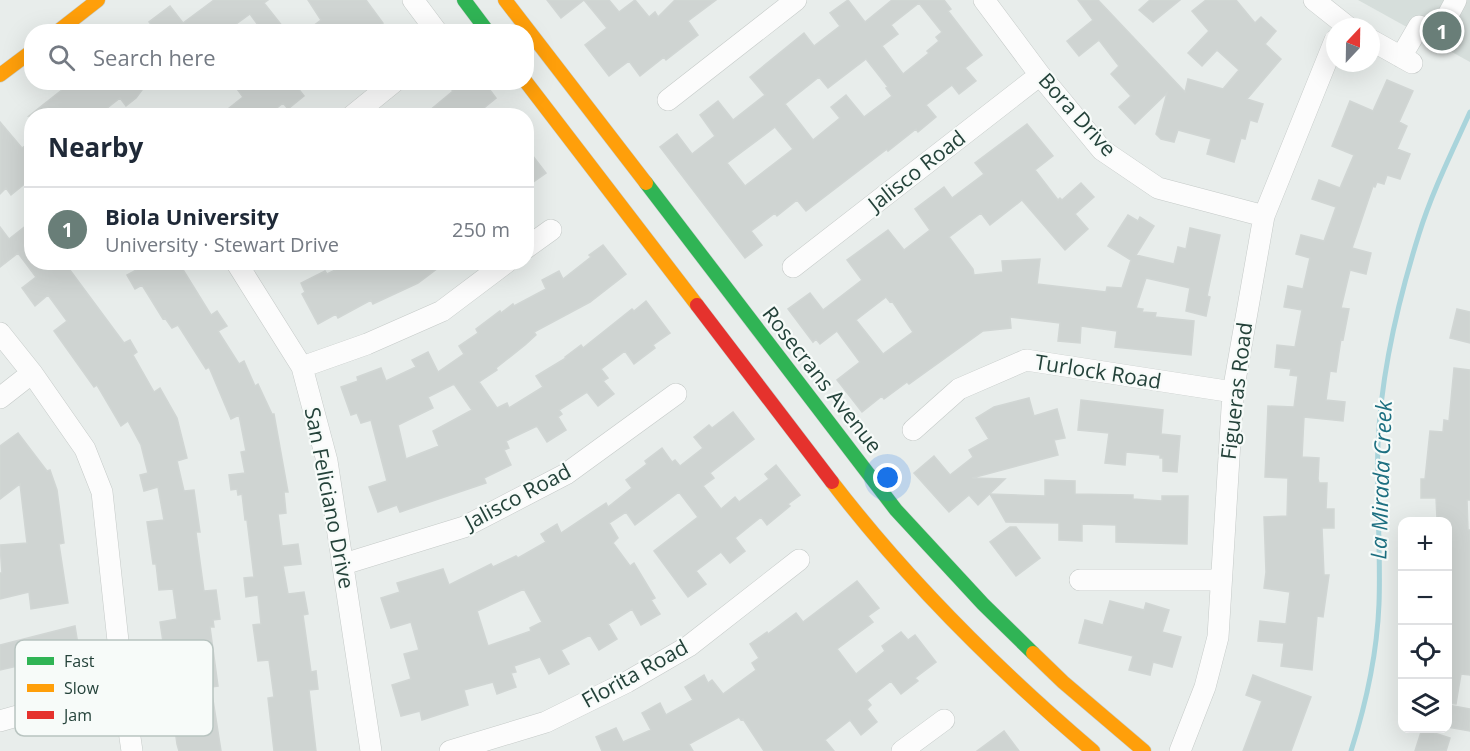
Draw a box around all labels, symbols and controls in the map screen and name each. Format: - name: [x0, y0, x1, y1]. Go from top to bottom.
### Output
- pin: 1: [1422, 9, 1462, 54]
- north arrow: [1326, 18, 1380, 72]
- search box: [24, 24, 534, 90]
- icon: search: [45, 41, 78, 74]
- text: Search here: [93, 42, 216, 72]
- street label: Bora Drive: [1033, 67, 1123, 162]
- street label: Jalisco Road: [860, 123, 971, 218]
- text: Nearby: [48, 129, 143, 165]
- text: Biola University: [105, 201, 279, 231]
- text: 1: [62, 216, 73, 243]
- text: 250 m: [452, 216, 510, 243]
- text: University · Stewart Drive: [105, 231, 339, 258]
- street label: Rosecrans Avenue: [757, 300, 889, 459]
- street label: Figueras Road: [1214, 321, 1258, 461]
- street label: Turlock Road: [1033, 347, 1163, 395]
- water label: La Mirada Creek: [1362, 399, 1398, 560]
- street label: San Feliciano Drive: [299, 405, 361, 591]
- street label: Jalisco Road: [458, 456, 575, 537]
- your location: [873, 463, 902, 492]
- map controls: [1398, 517, 1452, 733]
- button: +: [1398, 517, 1452, 571]
- button: −: [1398, 571, 1452, 625]
- button: locate: [1398, 625, 1452, 679]
- street label: Florita Road: [576, 632, 693, 714]
- legend: [15, 640, 213, 736]
- text: Fast: [64, 650, 95, 672]
- text: Slow: [64, 677, 99, 699]
- button: layers: [1398, 679, 1452, 733]
- text: Jam: [62, 704, 92, 726]

